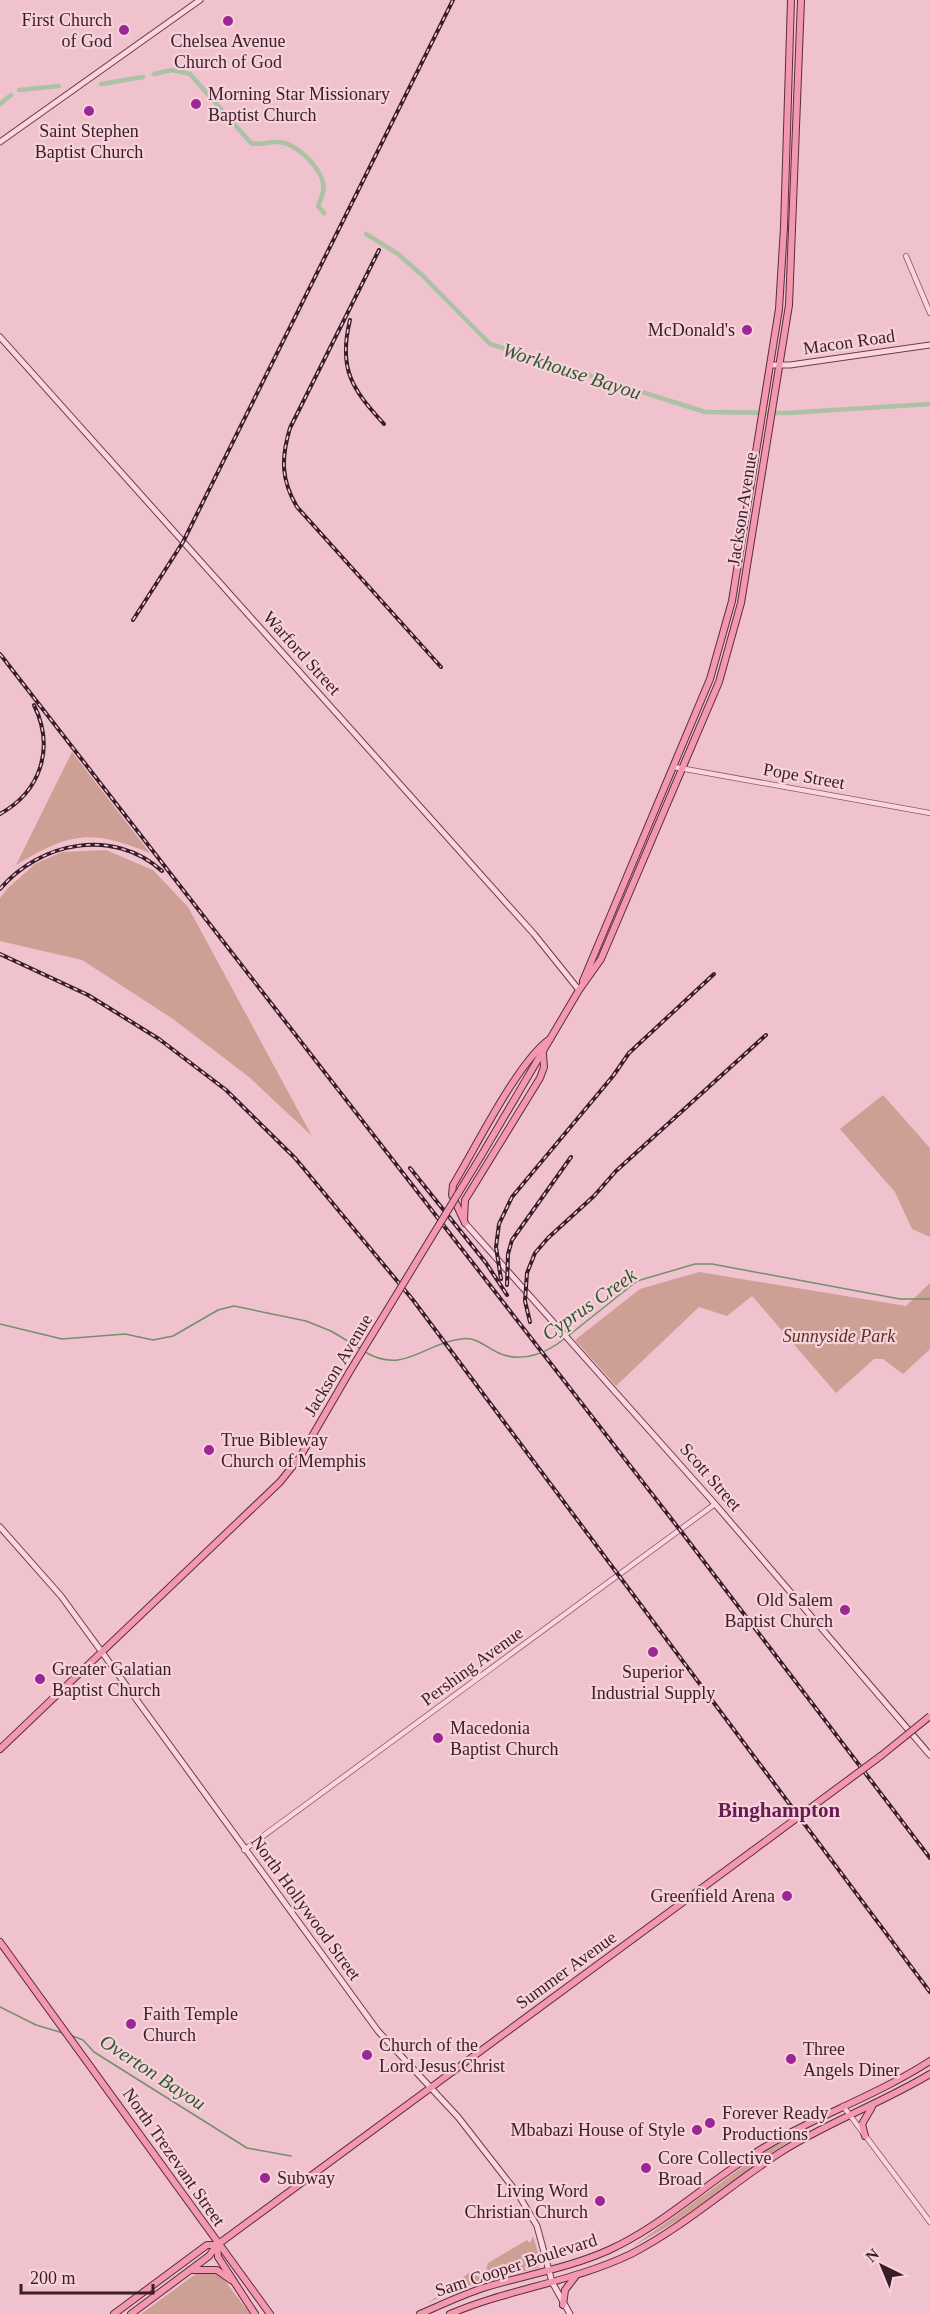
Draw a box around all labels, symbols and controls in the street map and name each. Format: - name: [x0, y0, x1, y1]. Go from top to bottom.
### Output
- place label: First Church of God: [21, 10, 112, 51]
- marker: Chelsea Avenue Church of God: [221, 14, 235, 28]
- marker: First Church of God: [117, 23, 131, 37]
- place label: Chelsea Avenue Church of God: [170, 31, 286, 72]
- place label: Morning Star Missionary Baptist Church: [208, 84, 390, 125]
- marker: Morning Star Missionary Baptist Church: [189, 97, 203, 111]
- marker: Saint Stephen Baptist Church: [82, 104, 96, 118]
- place label: Saint Stephen Baptist Church: [35, 121, 143, 162]
- place label: McDonald's: [648, 320, 735, 340]
- marker: McDonald's: [740, 323, 754, 337]
- street label: Macon Road: [802, 326, 896, 358]
- water label: Workhouse Bayou: [500, 338, 644, 405]
- street label: Jackson Avenue: [723, 451, 761, 567]
- street label: Warford Street: [259, 607, 345, 699]
- street label: Pope Street: [762, 759, 846, 793]
- water label: Cyprus Creek: [538, 1263, 642, 1345]
- street label: Jackson Avenue: [300, 1310, 376, 1419]
- park label: Sunnyside Park: [783, 1326, 896, 1346]
- place label: True Bibleway Church of Memphis: [221, 1430, 366, 1471]
- street label: Scott Street: [676, 1439, 746, 1515]
- marker: True Bibleway Church of Memphis: [202, 1443, 216, 1457]
- place label: Old Salem Baptist Church: [725, 1590, 833, 1631]
- marker: Old Salem Baptist Church: [838, 1603, 852, 1617]
- street label: Pershing Avenue: [417, 1622, 527, 1710]
- marker: Superior Industrial Supply: [646, 1645, 660, 1659]
- place label: Greater Galatian Baptist Church: [52, 1659, 171, 1700]
- place label: Superior Industrial Supply: [591, 1662, 715, 1703]
- marker: Greater Galatian Baptist Church: [33, 1672, 47, 1686]
- place label: Macedonia Baptist Church: [450, 1718, 559, 1759]
- marker: Macedonia Baptist Church: [431, 1731, 445, 1745]
- district label: Binghampton: [718, 1798, 841, 1822]
- street label: North Hollywood Street: [247, 1832, 365, 1984]
- place label: Greenfield Arena: [651, 1886, 775, 1906]
- marker: Greenfield Arena: [780, 1889, 794, 1903]
- street label: Summer Avenue: [512, 1927, 620, 2013]
- place label: Faith Temple Church: [143, 2004, 238, 2045]
- marker: Faith Temple Church: [124, 2017, 138, 2031]
- water label: Overton Bayou: [95, 2030, 210, 2115]
- place label: Church of the Lord Jesus Christ: [379, 2035, 505, 2076]
- place label: Three Angels Diner: [803, 2039, 899, 2080]
- marker: Church of the Lord Jesus Christ: [360, 2048, 374, 2062]
- marker: Three Angels Diner: [784, 2052, 798, 2066]
- street label: North Trezevant Street: [119, 2084, 229, 2230]
- place label: Forever Ready Productions: [722, 2103, 828, 2144]
- marker: Forever Ready Productions: [703, 2116, 717, 2130]
- place label: Mbabazi House of Style: [511, 2120, 685, 2140]
- marker: Mbabazi House of Style: [690, 2123, 704, 2137]
- place label: Core Collective Broad: [658, 2148, 771, 2189]
- marker: Core Collective Broad: [639, 2161, 653, 2175]
- place label: Subway: [277, 2168, 335, 2188]
- marker: Subway: [258, 2171, 272, 2185]
- place label: Living Word Christian Church: [465, 2181, 588, 2222]
- marker: Living Word Christian Church: [593, 2194, 607, 2208]
- street label: Sam Cooper Boulevard: [433, 2229, 599, 2301]
- north arrow: [852, 2236, 912, 2296]
- text: N: [862, 2245, 882, 2266]
- scale bar: [21, 2257, 153, 2295]
- text: 200 m: [30, 2268, 76, 2288]

